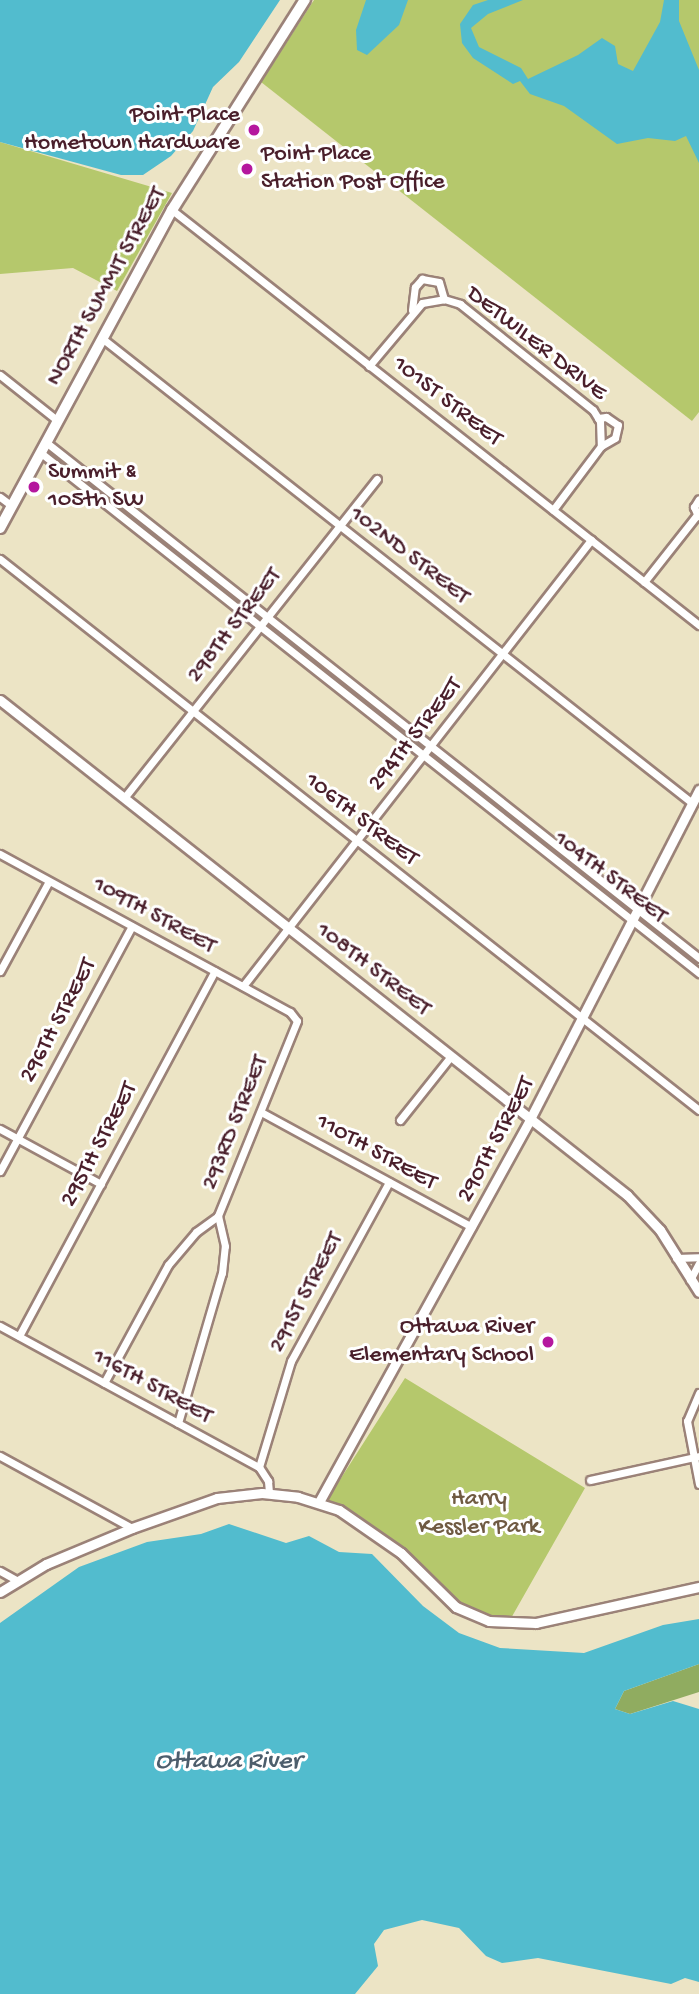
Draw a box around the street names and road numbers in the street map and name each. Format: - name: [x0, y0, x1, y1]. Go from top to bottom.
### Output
- street label: NORTH SUMMIT STREET: [41, 183, 173, 391]
- street label: DETWILER DRIVE: [460, 280, 612, 408]
- street label: 101ST STREET: [386, 350, 508, 454]
- street label: 102ND STREET: [343, 500, 475, 612]
- street label: 298TH STREET: [181, 563, 289, 689]
- street label: 294TH STREET: [363, 673, 469, 797]
- street label: 106TH STREET: [298, 767, 424, 873]
- street label: 104TH STREET: [548, 825, 672, 931]
- street label: 109TH STREET: [88, 870, 220, 962]
- street label: 108TH STREET: [310, 916, 436, 1024]
- street label: 296TH STREET: [14, 954, 104, 1088]
- street label: 293RD STREET: [196, 1052, 276, 1194]
- street label: 290TH STREET: [452, 1072, 542, 1208]
- street label: 295TH STREET: [55, 1078, 145, 1212]
- street label: 110TH STREET: [311, 1108, 441, 1198]
- street label: 291ST STREET: [263, 1228, 351, 1358]
- street label: 116TH STREET: [87, 1342, 217, 1432]

